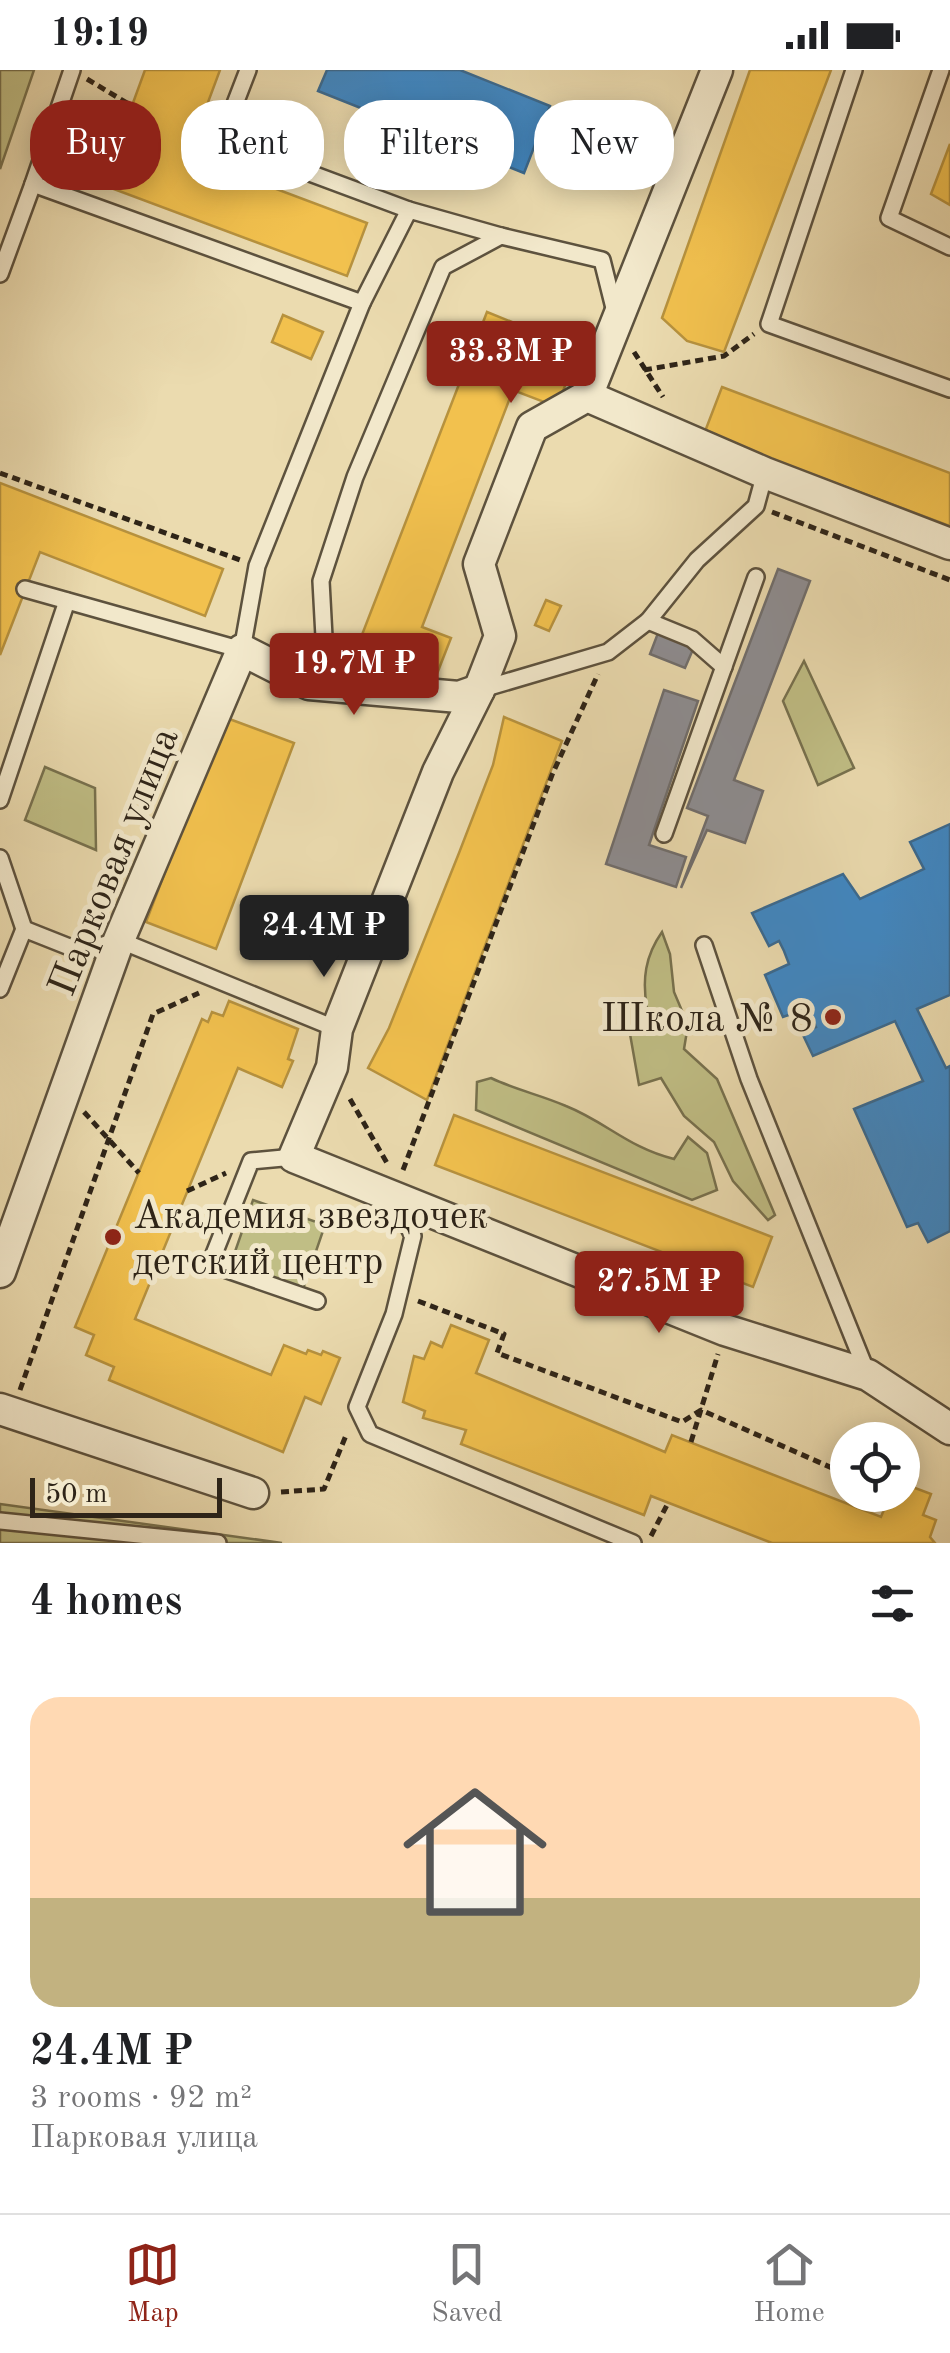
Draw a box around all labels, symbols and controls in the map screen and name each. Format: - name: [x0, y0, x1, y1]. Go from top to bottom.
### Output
- text: 19:19: [50, 16, 149, 54]
- chip: Buy: [30, 100, 161, 190]
- chip: Rent: [181, 100, 324, 190]
- chip: Filters: [344, 100, 514, 190]
- chip: New: [534, 100, 674, 190]
- pin: 33.3M ₽: [419, 321, 603, 406]
- text: 33.3M ₽: [449, 337, 573, 369]
- pin: 19.7M ₽: [262, 633, 446, 718]
- text: 19.7M ₽: [292, 649, 416, 681]
- street label: Парковая улица: [44, 723, 188, 1002]
- pin: 24.4M ₽: [232, 895, 416, 980]
- text: 24.4M ₽: [262, 911, 386, 943]
- place label: Школа № 8: [601, 1001, 813, 1041]
- marker: Школа № 8: [822, 1006, 844, 1028]
- place label: Академия звездочек детский центр: [133, 1198, 488, 1284]
- marker: Академия звездочек детский центр: [102, 1226, 124, 1248]
- pin: 27.5M ₽: [567, 1251, 751, 1336]
- text: 27.5M ₽: [597, 1267, 721, 1299]
- map controls: [830, 1422, 920, 1512]
- button: locate: [830, 1422, 920, 1512]
- scale bar: [30, 1473, 222, 1518]
- text: 50 m: [45, 1481, 108, 1509]
- icon: filters: [865, 1576, 920, 1631]
- text: 4 homes: [30, 1582, 182, 1624]
- icon: home: [385, 1762, 565, 1942]
- text: 24.4M ₽: [30, 2032, 193, 2074]
- text: 3 rooms · 92 m²: [30, 2083, 252, 2115]
- text: Парковая улица: [30, 2123, 258, 2155]
- tab: Map: [125, 2237, 180, 2332]
- tab: Saved: [431, 2237, 503, 2332]
- tab: Home: [753, 2237, 825, 2332]

